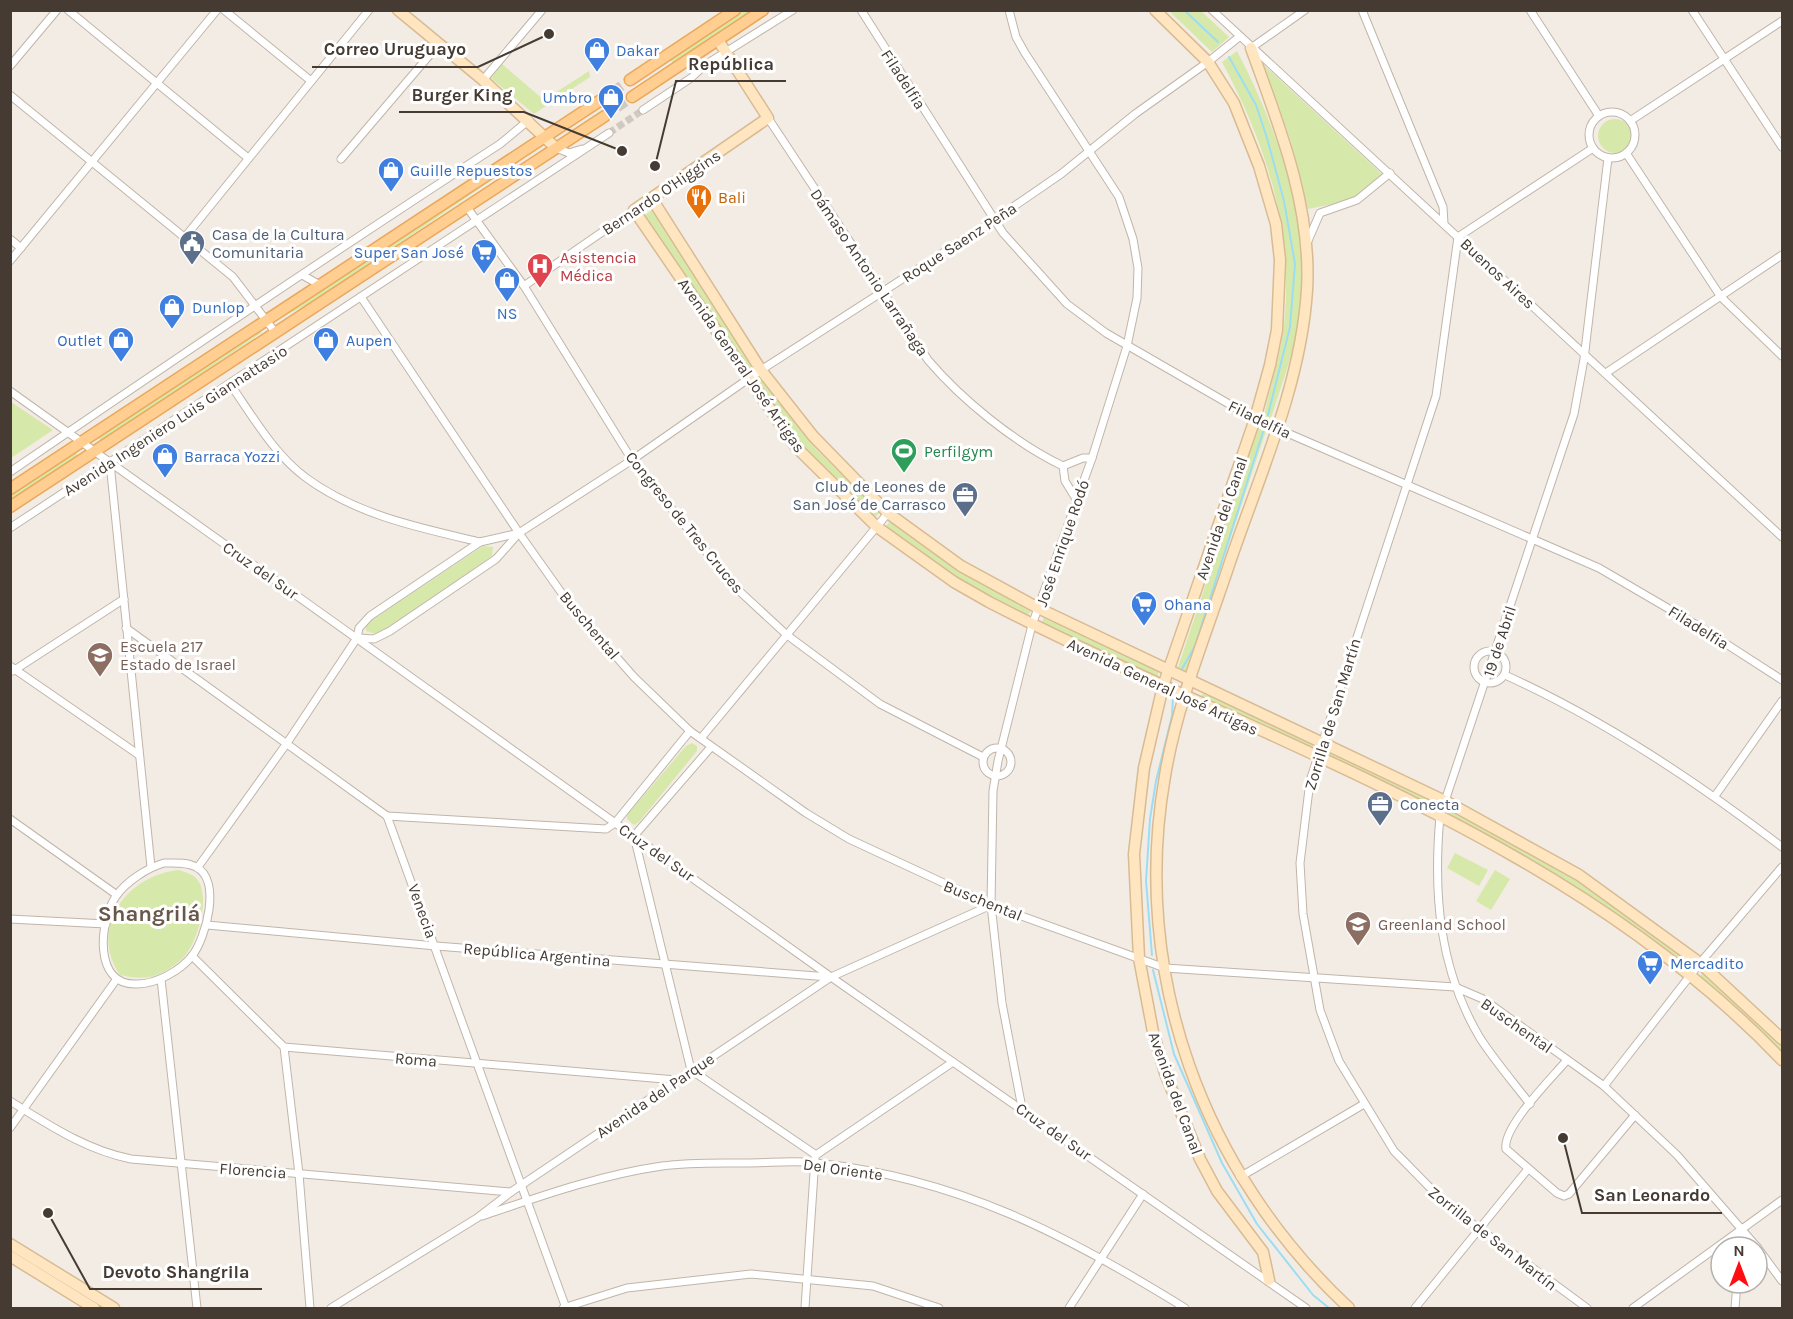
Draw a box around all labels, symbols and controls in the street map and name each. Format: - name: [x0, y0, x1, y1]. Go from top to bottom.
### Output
- callout: Correo Uruguayo: [312, 31, 478, 67]
- shop icon: Dakar: [582, 35, 612, 73]
- text: Correo Uruguayo: [324, 38, 466, 60]
- place label: Dakar: [616, 41, 659, 60]
- callout: República: [676, 45, 786, 81]
- street label: Filadelfia: [877, 46, 930, 113]
- text: República: [688, 53, 774, 75]
- callout: Burger King: [399, 76, 524, 112]
- shop icon: Umbro: [596, 82, 626, 120]
- text: Burger King: [412, 84, 513, 106]
- place label: Umbro: [543, 88, 592, 107]
- street label: Bernardo O'Higgins: [598, 146, 724, 239]
- shop icon: Guille Repuestos: [376, 155, 406, 193]
- place label: Guille Repuestos: [410, 161, 533, 180]
- restaurant icon: Bali: [684, 182, 714, 220]
- street label: Dámaso Antonio Larrañaga: [806, 185, 933, 360]
- place label: Bali: [718, 188, 746, 207]
- street label: Roque Saenz Peña: [898, 198, 1020, 287]
- place label: Casa de la Cultura Comunitaria: [212, 225, 345, 262]
- public building icon: Casa de la Cultura Comunitaria: [177, 228, 207, 266]
- street label: Buenos Aires: [1457, 234, 1539, 313]
- supermarket icon: Super San José: [469, 237, 499, 275]
- place label: Super San José: [354, 243, 464, 262]
- place label: Asistencia Médica: [560, 248, 637, 285]
- hospital icon: Asistencia Médica: [525, 251, 555, 289]
- shop icon: NS: [492, 265, 522, 303]
- street label: Avenida General José Artigas: [674, 274, 809, 456]
- shop icon: Dunlop: [157, 292, 187, 330]
- place label: Dunlop: [192, 298, 244, 317]
- place label: NS: [497, 304, 517, 323]
- shop icon: Outlet: [106, 325, 136, 363]
- shop icon: Aupen: [311, 325, 341, 363]
- place label: Outlet: [57, 331, 102, 350]
- place label: Aupen: [346, 331, 392, 350]
- street label: Avenida Ingeniero Luis Giannattasio: [60, 341, 291, 500]
- street label: Filadelfia: [1225, 396, 1294, 443]
- sports icon: Perfilgym: [889, 436, 919, 474]
- shop icon: Barraca Yozzi: [150, 441, 180, 479]
- place label: Perfilgym: [924, 442, 993, 461]
- place label: Barraca Yozzi: [184, 447, 280, 466]
- street label: Congreso de Tres Cruces: [622, 448, 748, 597]
- street label: Avenida del Canal: [1191, 454, 1251, 582]
- place label: Club de Leones de San José de Carrasco: [793, 477, 946, 514]
- street label: José Enrique Rodó: [1032, 477, 1093, 609]
- office icon: Club de Leones de San José de Carrasco: [950, 480, 980, 518]
- street label: Cruz del Sur: [219, 537, 302, 603]
- street label: Buschental: [556, 587, 624, 663]
- supermarket icon: Ohana: [1129, 589, 1159, 627]
- place label: Ohana: [1164, 595, 1211, 614]
- street label: Filadelfia: [1665, 601, 1732, 653]
- street label: 19 de Abril: [1479, 603, 1520, 679]
- street label: Avenida General José Artigas: [1064, 634, 1261, 739]
- street label: Zorrilla de San Martín: [1300, 636, 1365, 793]
- place label: Escuela 217 Estado de Israel: [120, 637, 236, 674]
- school or university icon: Escuela 217 Estado de Israel: [85, 640, 115, 678]
- office icon: Conecta: [1365, 789, 1395, 827]
- place label: Conecta: [1400, 795, 1460, 814]
- street label: Cruz del Sur: [615, 819, 698, 885]
- street label: Buschental: [941, 876, 1025, 925]
- street label: Venecia: [404, 881, 441, 941]
- district label: Shangrilá: [98, 901, 200, 927]
- school or university icon: Greenland School: [1343, 909, 1373, 947]
- place label: Greenland School: [1378, 915, 1506, 934]
- street label: República Argentina: [463, 939, 611, 970]
- supermarket icon: Mercadito: [1635, 948, 1665, 986]
- place label: Mercadito: [1670, 954, 1744, 973]
- street label: Buschental: [1477, 994, 1556, 1057]
- street label: Avenida del Canal: [1145, 1029, 1207, 1157]
- street label: Roma: [394, 1048, 438, 1071]
- street label: Avenida del Parque: [593, 1049, 718, 1142]
- street label: Cruz del Sur: [1012, 1098, 1095, 1164]
- street label: Del Oriente: [802, 1155, 884, 1184]
- street label: Florencia: [219, 1159, 287, 1182]
- callout: San Leonardo: [1582, 1177, 1722, 1213]
- street label: Zorrilla de San Martín: [1425, 1182, 1561, 1295]
- text: San Leonardo: [1594, 1184, 1710, 1206]
- north arrow: [1709, 1235, 1769, 1295]
- text: N: [1733, 1241, 1745, 1260]
- callout: Devoto Shangrila: [90, 1253, 262, 1289]
- text: Devoto Shangrila: [102, 1261, 250, 1283]

